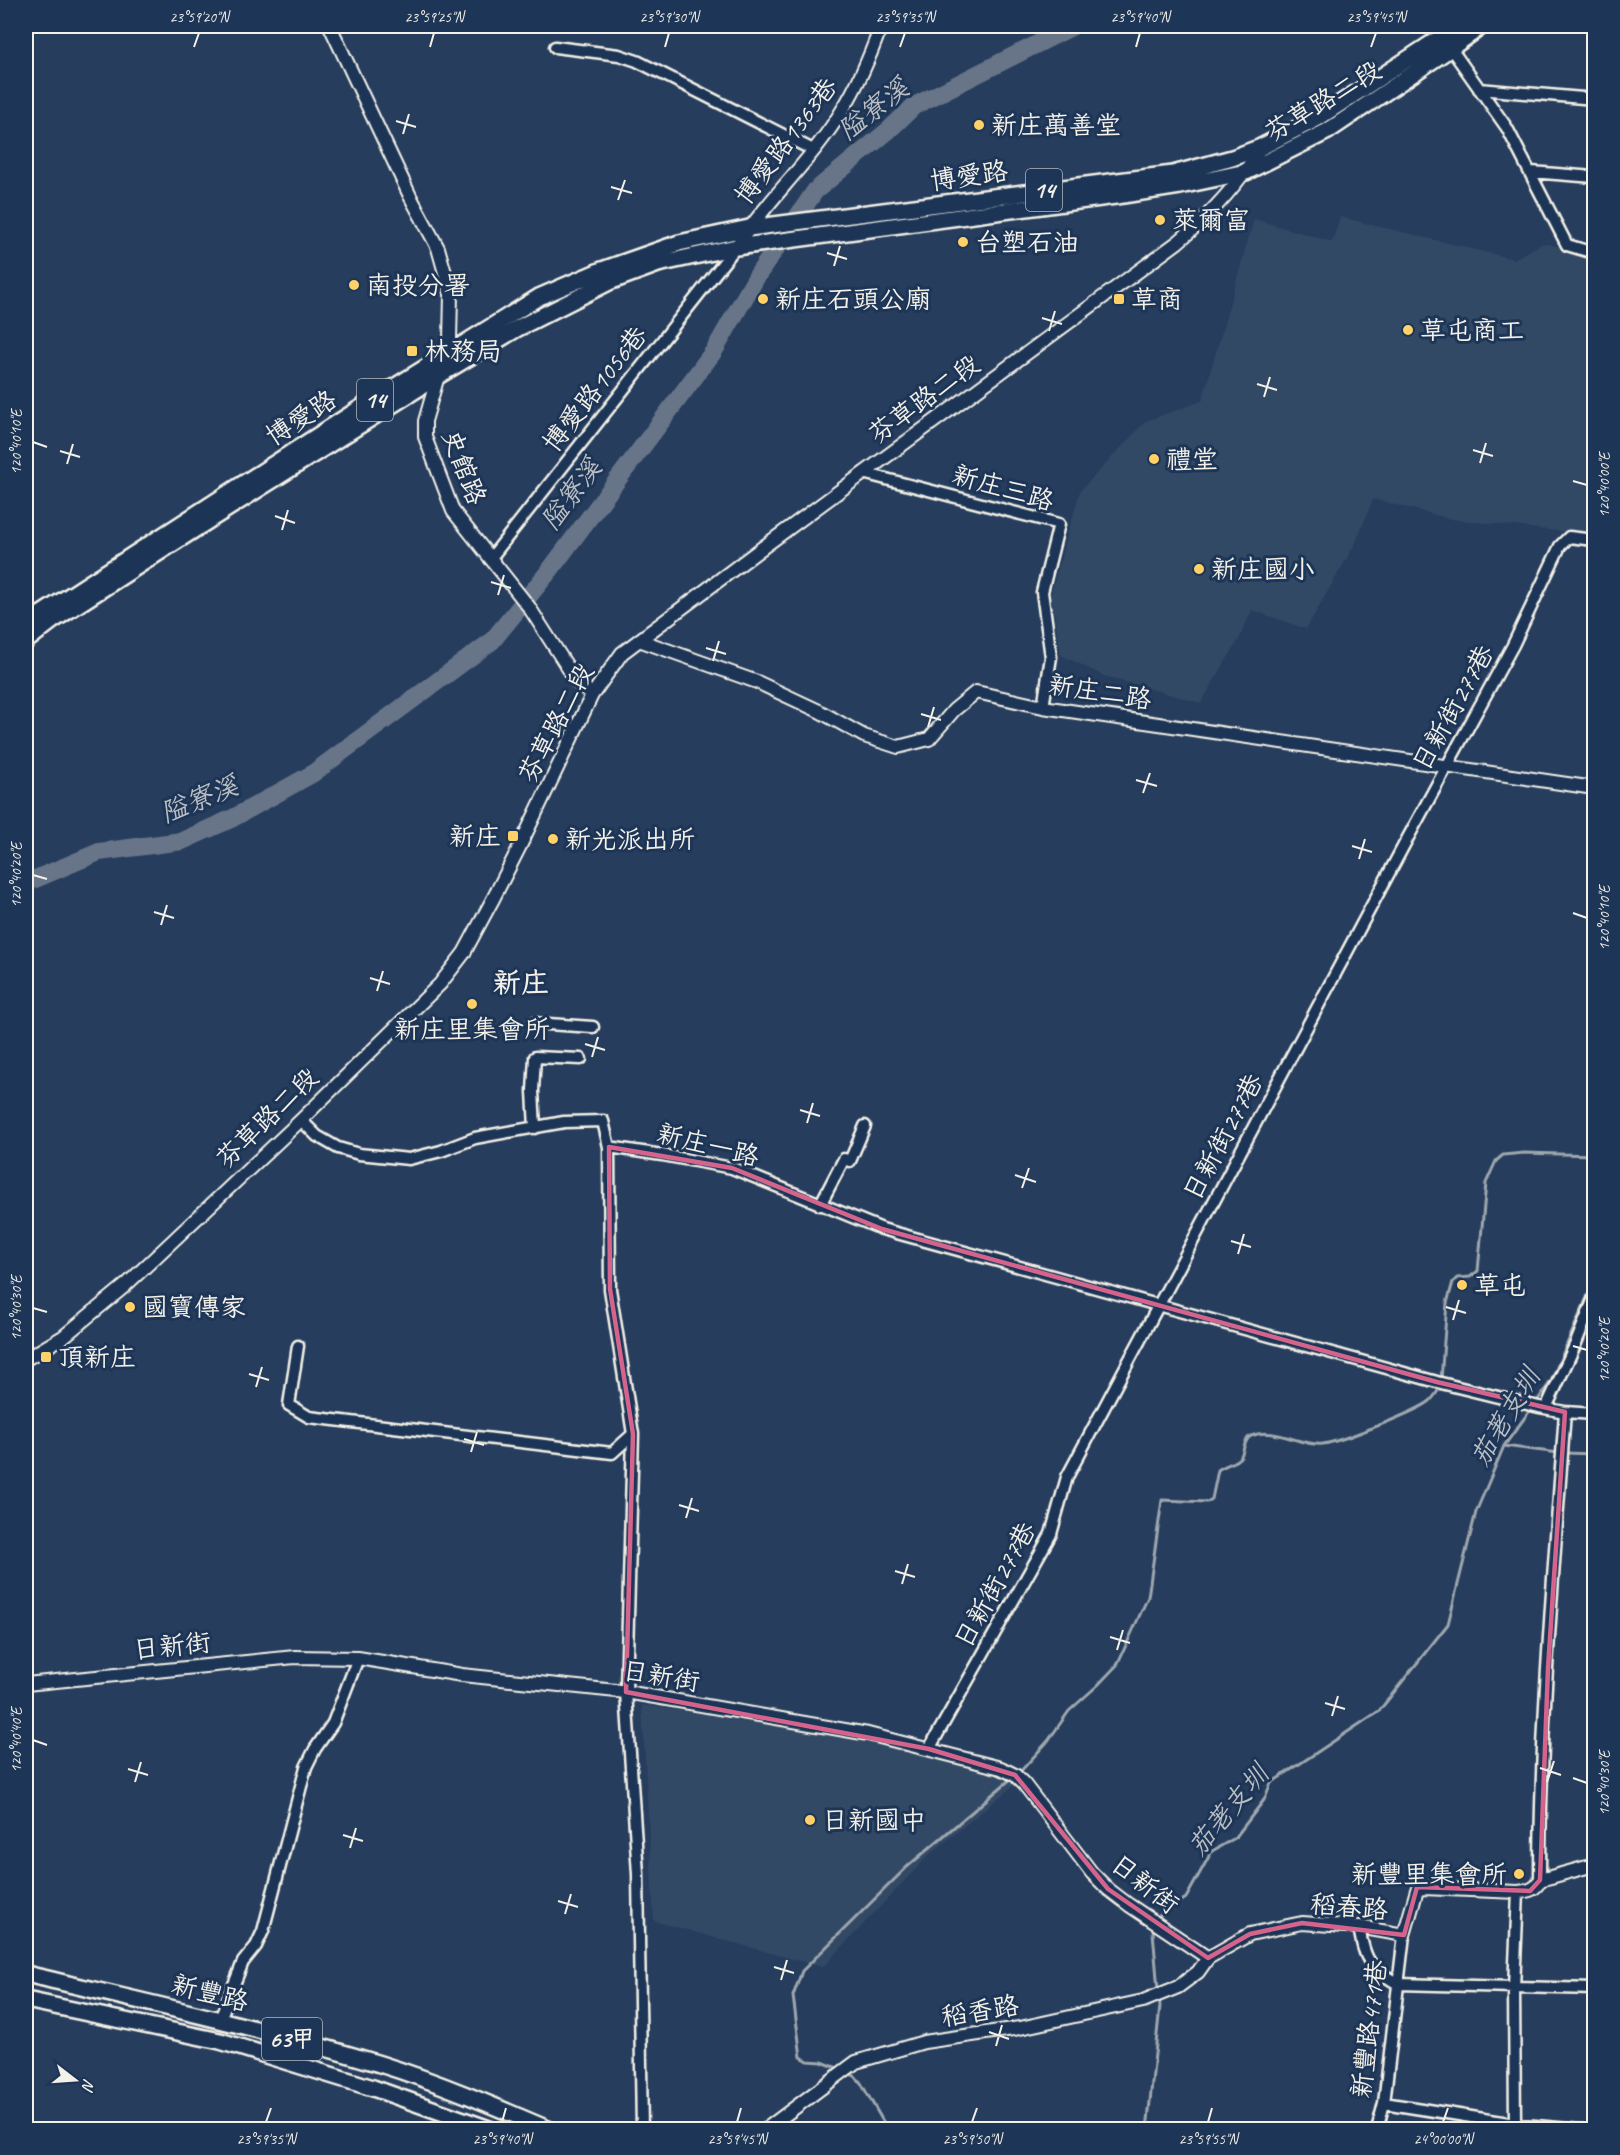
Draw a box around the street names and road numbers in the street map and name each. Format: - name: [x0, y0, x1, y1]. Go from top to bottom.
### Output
- street label: 芬草路二段: [1259, 53, 1387, 149]
- street label: 博愛路1363巷: [727, 71, 845, 211]
- street label: 博愛路: [928, 154, 1010, 198]
- road number: 14: [1026, 169, 1062, 211]
- street label: 博愛路1056巷: [536, 319, 654, 459]
- street label: 芬草路二段: [862, 347, 986, 451]
- road number: 14: [357, 379, 393, 421]
- street label: 博愛路: [259, 383, 343, 453]
- street label: 史館路: [435, 425, 493, 509]
- street label: 新庄三路: [948, 458, 1058, 518]
- street label: 日新街277巷: [1405, 639, 1501, 777]
- street label: 芬草路二段: [511, 658, 601, 788]
- street label: 新庄二路: [1046, 668, 1154, 716]
- street label: 芬草路二段: [209, 1061, 325, 1175]
- street label: 日新街277巷: [1176, 1068, 1270, 1206]
- street label: 新庄一路: [654, 1116, 762, 1174]
- street label: 日新街277巷: [947, 1516, 1043, 1654]
- street label: 日新街: [131, 1626, 213, 1666]
- street label: 日新街: [620, 1654, 702, 1698]
- street label: 日新街: [1104, 1847, 1186, 1921]
- street label: 稻春路: [1309, 1887, 1389, 1927]
- street label: 新豐路471巷: [1344, 1958, 1394, 2100]
- street label: 新豐路: [168, 1968, 252, 2018]
- street label: 稻香路: [939, 1989, 1021, 2033]
- road number: 63甲: [262, 2018, 322, 2060]

